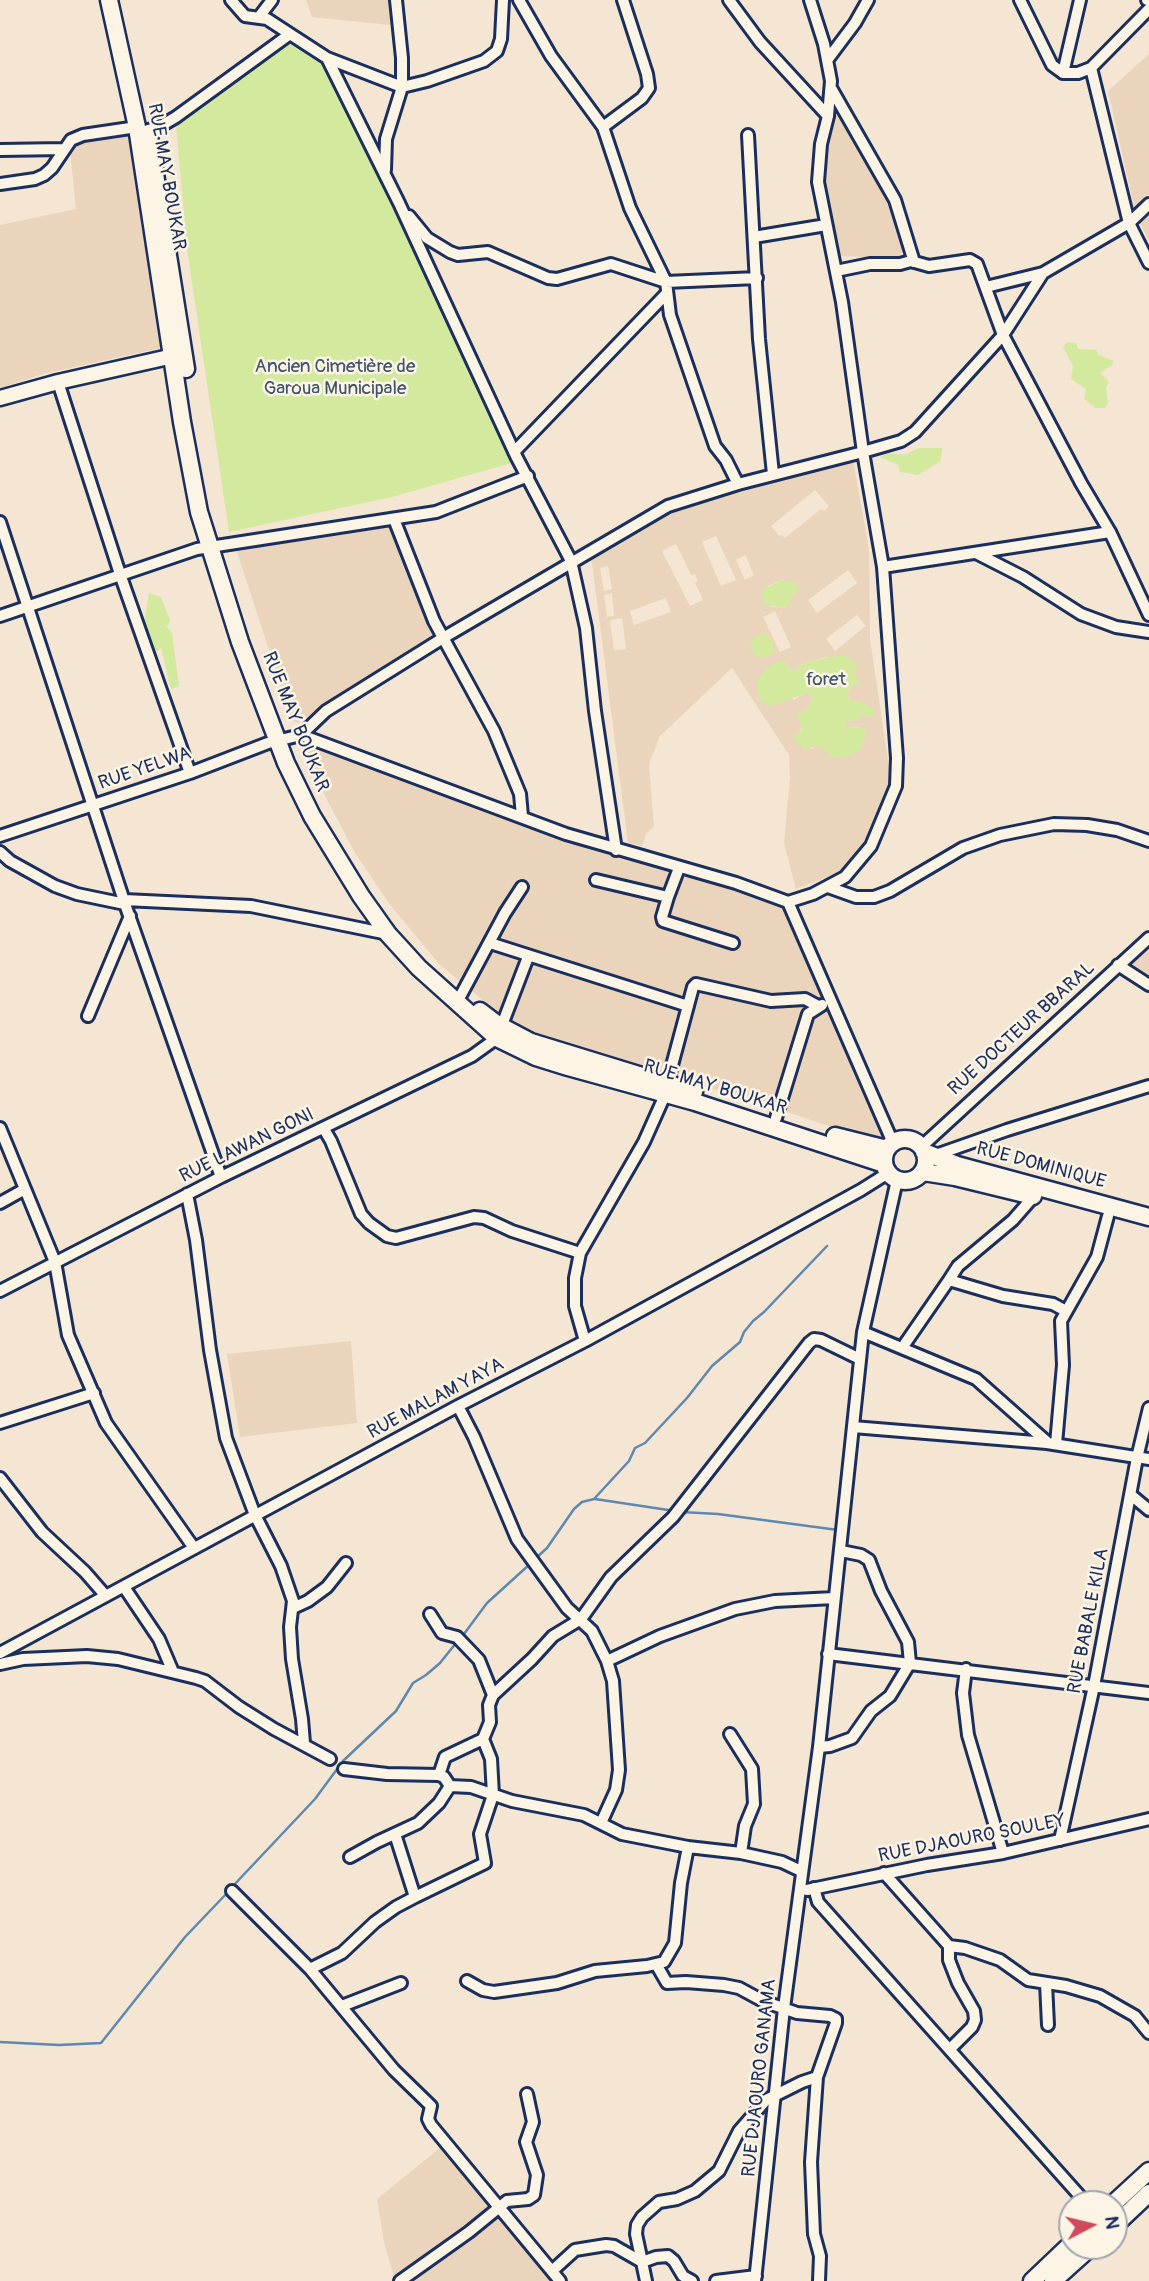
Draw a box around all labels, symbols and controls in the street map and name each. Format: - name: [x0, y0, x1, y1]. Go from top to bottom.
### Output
- street label: RUE MAY BOUKAR: [142, 102, 190, 252]
- park label: Ancien Cimetière de Garoua Municipale: [255, 356, 415, 400]
- street label: RUE MAY BOUKAR: [257, 649, 333, 795]
- park label: foret: [806, 669, 846, 691]
- street label: RUE YELWA: [96, 742, 194, 796]
- street label: RUE DOCTEUR BBARAL: [944, 957, 1100, 1101]
- street label: RUE MAY BOUKAR: [640, 1055, 790, 1121]
- street label: RUE LAWAN GONI: [176, 1104, 318, 1188]
- street label: RUE DOMINIQUE: [974, 1138, 1108, 1194]
- street label: RUE MALAM YAYA: [364, 1353, 508, 1445]
- street label: RUE BABALE KILA: [1064, 1546, 1114, 1696]
- street label: RUE DJAOURO SOULEY: [877, 1810, 1067, 1868]
- street label: RUE DJAOURO GANAMA: [738, 1978, 782, 2178]
- north arrow: [1058, 2190, 1128, 2260]
- text: N: [1099, 2215, 1125, 2231]

